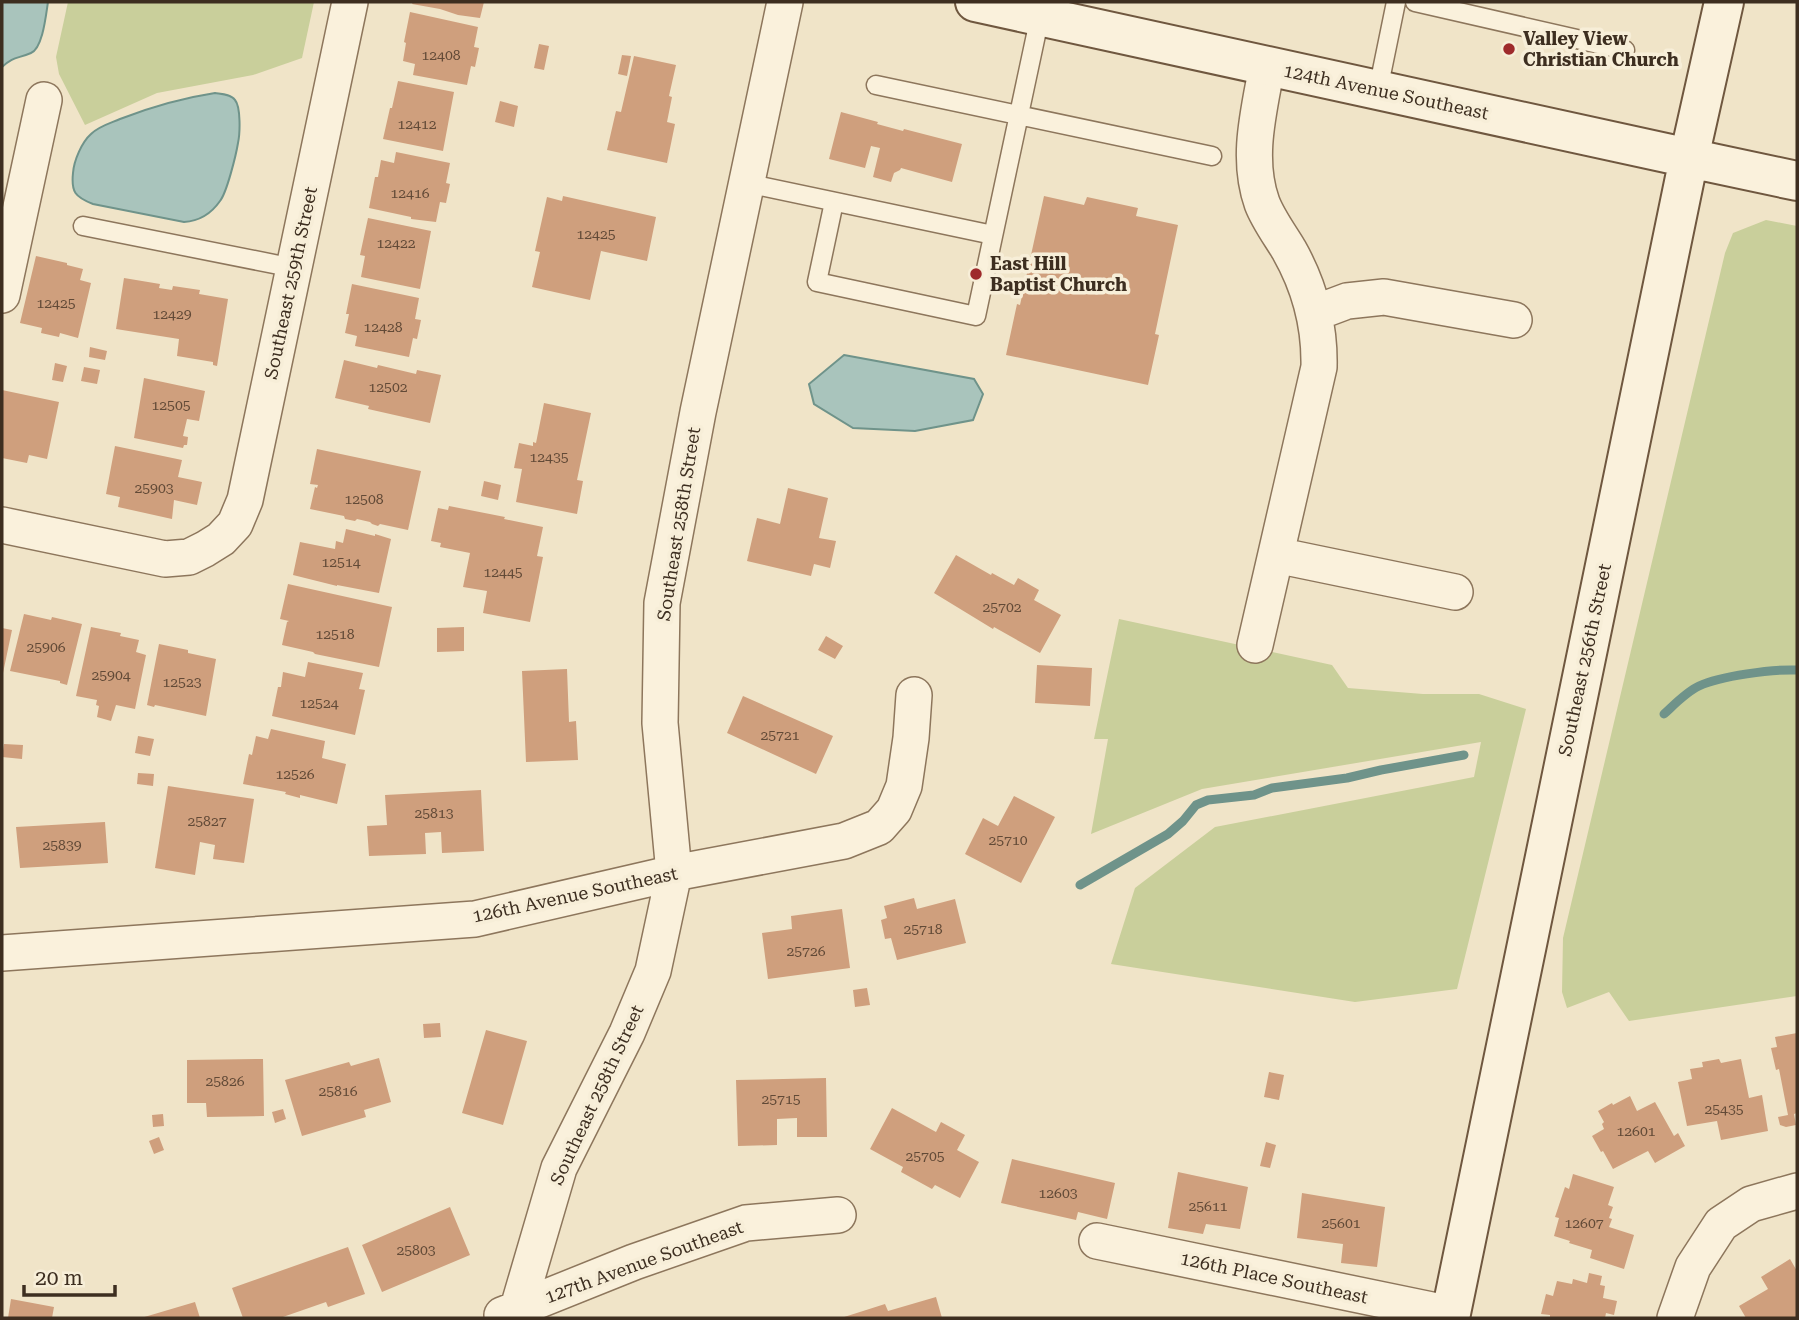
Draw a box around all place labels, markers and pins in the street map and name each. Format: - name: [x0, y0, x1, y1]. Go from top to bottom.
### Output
- place label: Valley View Christian Church: [1523, 28, 1679, 70]
- marker: Valley View Christian Church: [1501, 41, 1517, 57]
- place label: East Hill Baptist Church: [990, 253, 1127, 295]
- marker: East Hill Baptist Church: [968, 266, 984, 282]

